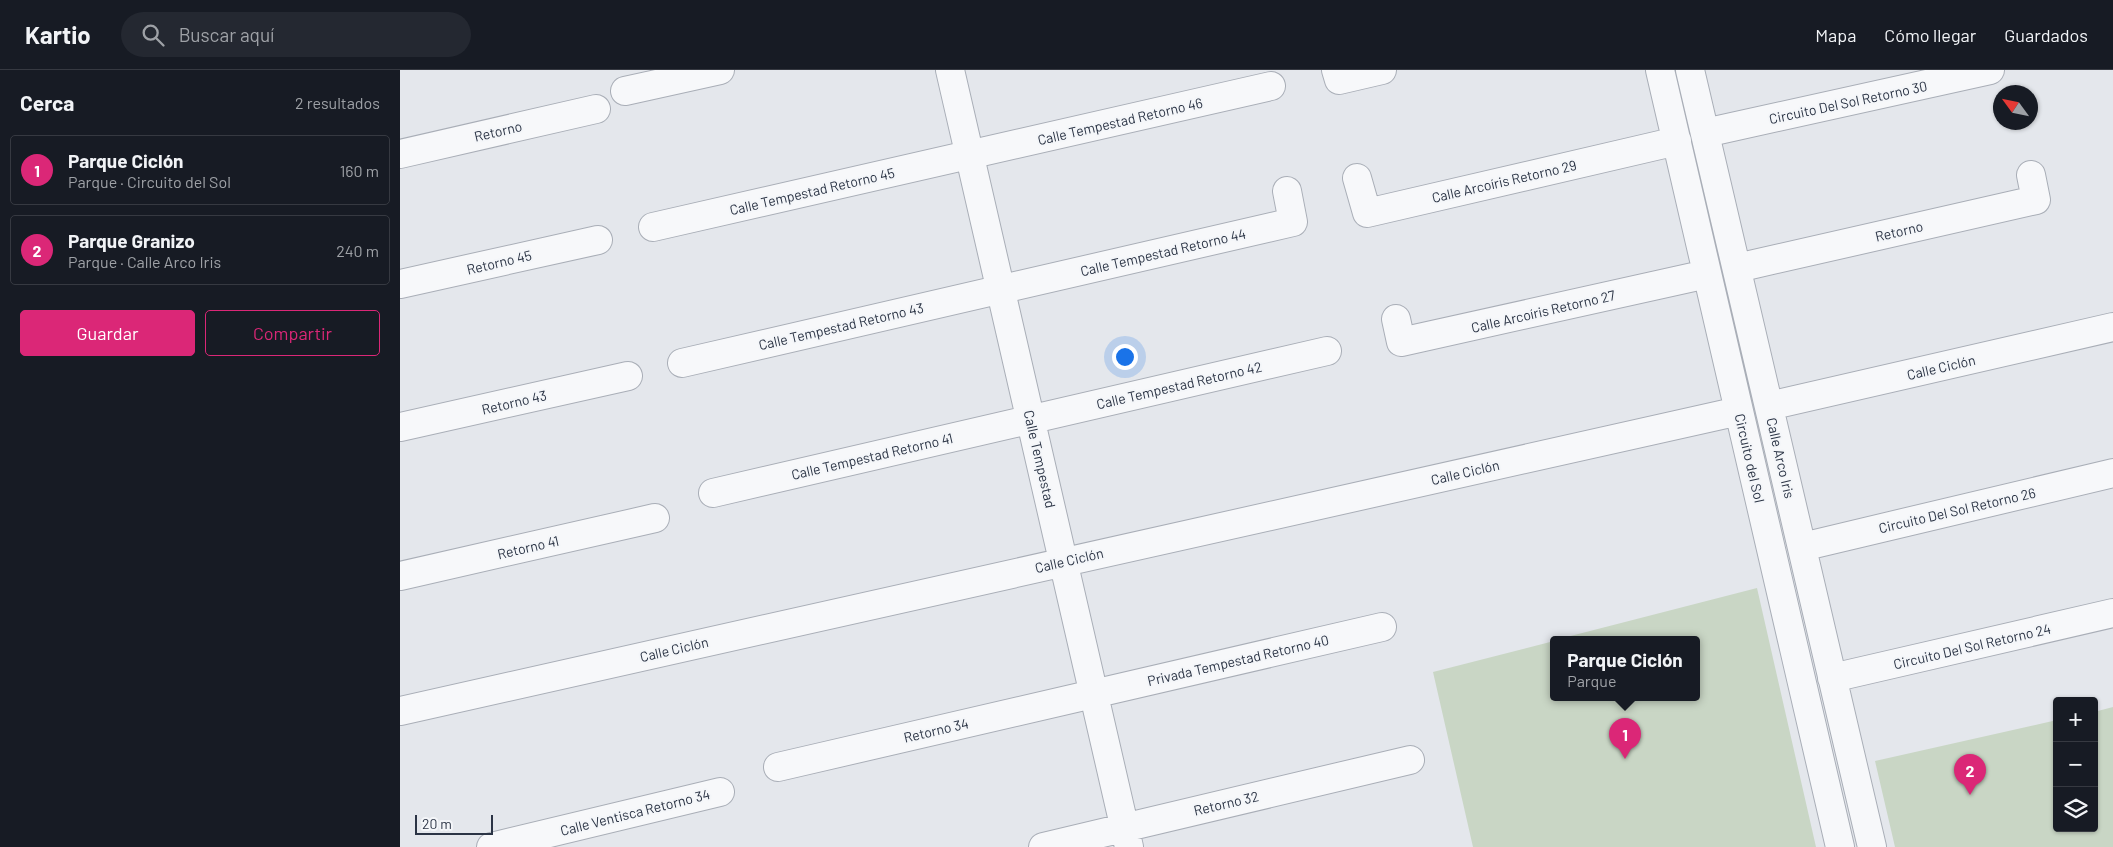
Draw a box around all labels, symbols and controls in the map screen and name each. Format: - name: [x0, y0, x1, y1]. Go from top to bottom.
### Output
- search box: [121, 12, 471, 57]
- text: Kartio: [25, 20, 91, 49]
- icon: search: [139, 21, 167, 49]
- text: Buscar aquí: [179, 23, 274, 46]
- text: Mapa: [1815, 24, 1856, 46]
- text: Cómo llegar: [1884, 24, 1976, 46]
- text: Guardados: [2004, 24, 2088, 46]
- street label: Circuito Del Sol Retorno 30: [1767, 77, 1929, 127]
- north arrow: [1993, 85, 2038, 130]
- text: Cerca: [20, 90, 74, 115]
- text: 2 resultados: [295, 93, 380, 112]
- street label: Calle Tempestad Retorno 46: [1036, 94, 1204, 148]
- street label: Retorno: [472, 117, 524, 145]
- text: Parque Ciclón: [68, 149, 183, 172]
- street label: Calle Arcoíris Retorno 29: [1430, 156, 1578, 206]
- text: 1: [34, 161, 40, 180]
- text: 160 m: [340, 161, 379, 180]
- street label: Calle Tempestad Retorno 45: [728, 164, 896, 218]
- text: Parque · Circuito del Sol: [68, 172, 231, 191]
- street label: Retorno: [1873, 217, 1925, 245]
- street label: Calle Tempestad Retorno 44: [1079, 225, 1247, 279]
- text: Parque Granizo: [68, 229, 195, 252]
- text: 2: [33, 241, 41, 260]
- text: 240 m: [336, 241, 379, 260]
- street label: Retorno 45: [465, 246, 533, 278]
- text: Parque · Calle Arco Iris: [68, 252, 221, 271]
- street label: Calle Arcoíris Retorno 27: [1469, 286, 1617, 336]
- street label: Calle Tempestad Retorno 43: [757, 299, 925, 353]
- button: Guardar: [20, 310, 195, 356]
- button: Compartir: [205, 310, 380, 356]
- your location: [1112, 344, 1138, 370]
- street label: Calle Ciclón: [1905, 351, 1977, 383]
- street label: Calle Tempestad Retorno 42: [1095, 358, 1263, 412]
- street label: Retorno 43: [480, 386, 548, 418]
- street label: Calle Tempestad: [1020, 408, 1060, 510]
- street label: Circuito del Sol: [1731, 412, 1769, 504]
- street label: Calle Arco Iris: [1763, 416, 1799, 500]
- street label: Calle Tempestad Retorno 41: [790, 429, 954, 483]
- street label: Calle Ciclón: [1429, 456, 1501, 488]
- street label: Circuito Del Sol Retorno 26: [1877, 484, 2037, 536]
- street label: Retorno 41: [496, 532, 560, 562]
- street label: Calle Ciclón: [1033, 544, 1105, 576]
- street label: Circuito Del Sol Retorno 24: [1891, 620, 2053, 672]
- street label: Privada Tempestad Retorno 40: [1146, 631, 1330, 689]
- street label: Calle Ciclón: [638, 633, 710, 665]
- popup: [1550, 636, 1700, 701]
- text: Parque Ciclón: [1567, 648, 1683, 671]
- text: Parque: [1567, 671, 1616, 690]
- map controls: [2053, 697, 2098, 832]
- button: +: [2053, 697, 2098, 742]
- street label: Retorno 34: [902, 714, 970, 746]
- pin: 1: [1609, 718, 1641, 759]
- button: −: [2053, 742, 2098, 787]
- pin: 2: [1954, 754, 1986, 795]
- street label: Calle Ventisca Retorno 34: [558, 785, 712, 839]
- street label: Retorno 32: [1192, 787, 1260, 819]
- button: layers: [2053, 787, 2098, 832]
- scale bar: [415, 812, 492, 835]
- text: 20 m: [422, 815, 452, 832]

